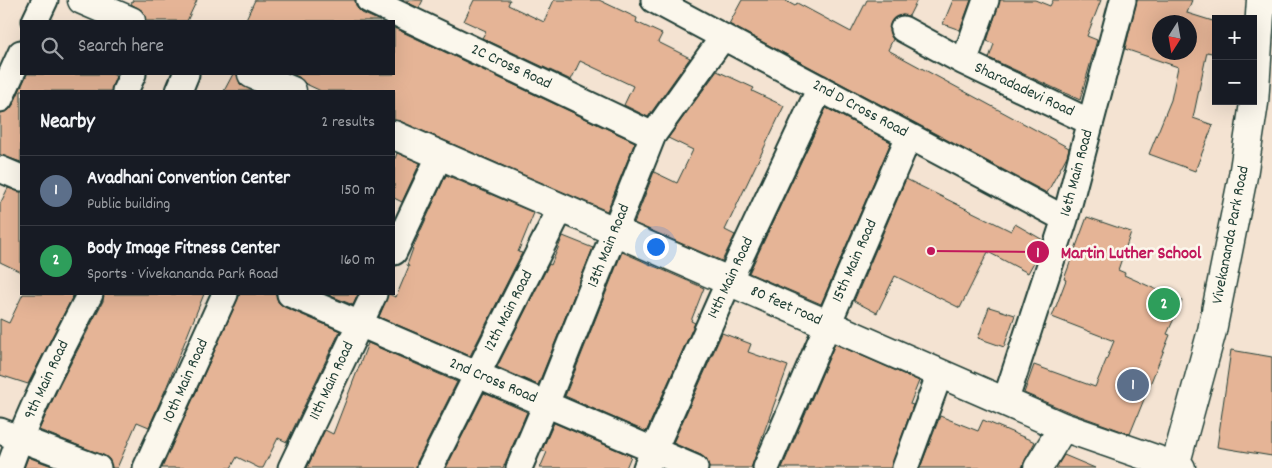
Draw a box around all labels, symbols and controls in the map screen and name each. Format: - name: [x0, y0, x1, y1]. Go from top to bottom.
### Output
- north arrow: [1152, 15, 1197, 60]
- map controls: [1212, 15, 1257, 105]
- button: +: [1212, 15, 1257, 60]
- search box: [20, 20, 395, 75]
- icon: search: [38, 34, 66, 62]
- text: Search here: [78, 34, 164, 61]
- street label: 2C Cross Road: [467, 38, 555, 96]
- street label: Sharadadevi Road: [970, 57, 1078, 123]
- button: −: [1212, 60, 1257, 105]
- street label: 2nd D Cross Road: [808, 74, 912, 144]
- text: Nearby: [40, 108, 95, 138]
- text: 2 results: [321, 111, 375, 134]
- street label: 16th Main Road: [1054, 127, 1100, 219]
- street label: Vivekananda Park Road: [1206, 164, 1256, 306]
- text: Avadhani Convention Center: [87, 166, 290, 193]
- text: 1: [54, 179, 58, 202]
- text: 150 m: [341, 179, 375, 202]
- text: Public building: [87, 193, 170, 216]
- street label: 13th Main Road: [582, 201, 636, 291]
- street label: 15th Main Road: [826, 216, 884, 306]
- street label: 14th Main Road: [702, 233, 760, 323]
- your location: [643, 234, 669, 260]
- callout: Martin Luther School: [1025, 235, 1211, 268]
- text: Body Image Fitness Center: [87, 236, 280, 263]
- text: Martin Luther School: [1061, 242, 1202, 267]
- text: 1: [1036, 243, 1040, 265]
- text: 2: [53, 249, 60, 272]
- text: 160 m: [340, 249, 375, 272]
- text: Sports · Vivekananda Park Road: [87, 263, 278, 286]
- street label: 12th Main Road: [479, 266, 539, 356]
- street label: 80 feet road: [747, 280, 825, 332]
- pin: 2: [1148, 285, 1180, 323]
- street label: 10th Main Road: [157, 335, 215, 427]
- street label: 9th Main Road: [19, 337, 75, 423]
- street label: 11th Main Road: [304, 338, 360, 424]
- street label: 2nd Cross Road: [445, 352, 541, 410]
- pin: 1: [1117, 366, 1149, 404]

